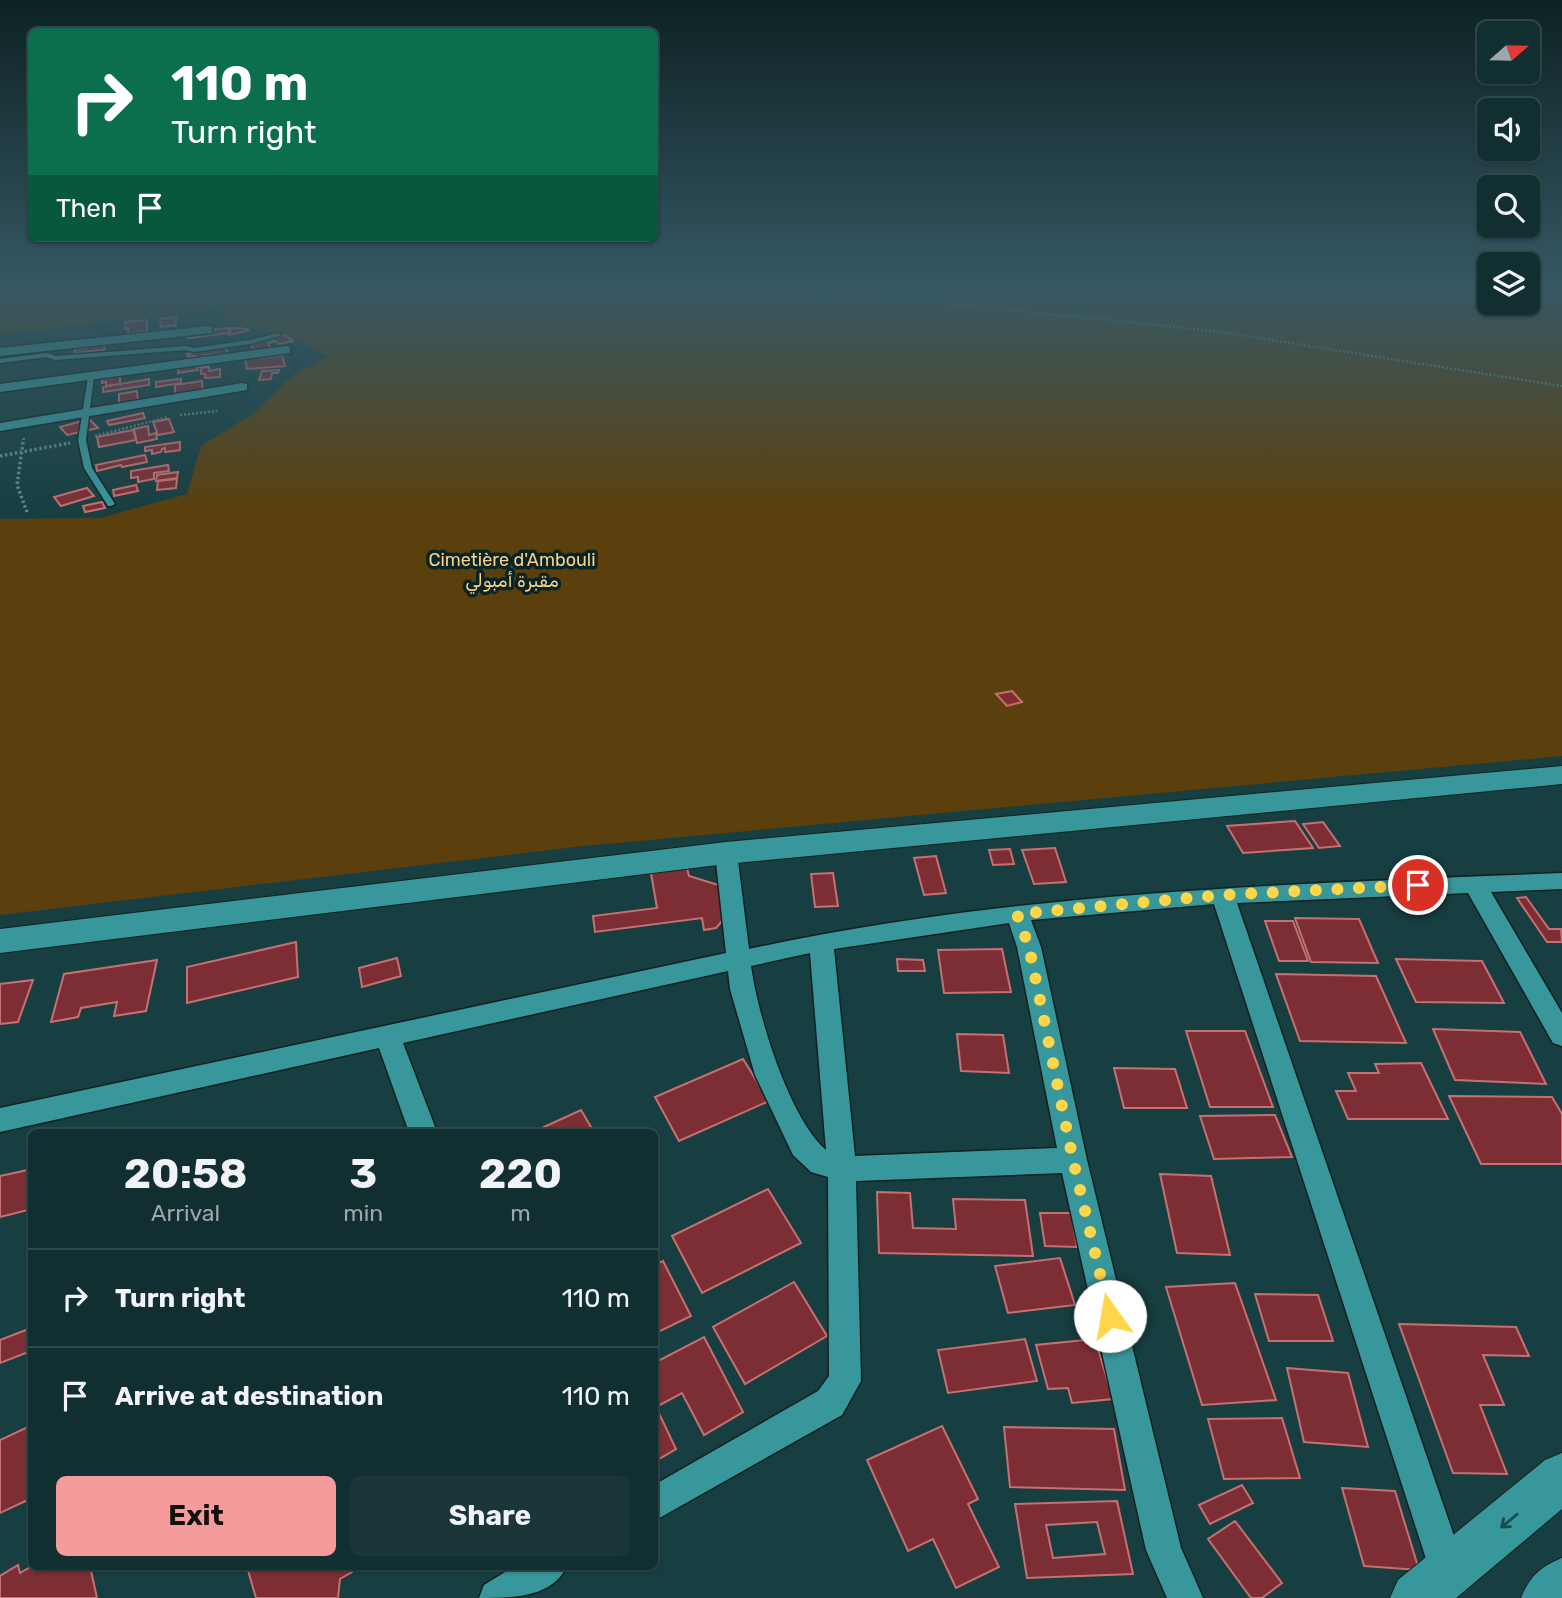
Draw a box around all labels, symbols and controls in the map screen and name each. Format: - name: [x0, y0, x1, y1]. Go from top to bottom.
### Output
- north arrow: [1477, 21, 1540, 84]
- map controls: [1477, 21, 1540, 315]
- text: 110 m: [171, 54, 308, 112]
- icon: right: [56, 56, 147, 147]
- button: sound: [1477, 98, 1540, 161]
- text: Turn right: [171, 113, 316, 151]
- button: search: [1477, 175, 1540, 238]
- icon: arrive: [131, 189, 169, 227]
- text: Then: [56, 193, 117, 224]
- button: layers: [1477, 252, 1540, 315]
- park label: Cimetière d'Ambouli مقبرة أمبولي: [428, 549, 596, 594]
- pin: [1388, 855, 1448, 915]
- icon: arrive: [1399, 866, 1437, 904]
- text: 20:58: [124, 1149, 247, 1199]
- text: 3: [349, 1149, 377, 1199]
- text: 220: [479, 1149, 562, 1199]
- text: Arrival: [151, 1199, 220, 1227]
- text: min: [343, 1199, 383, 1227]
- text: m: [510, 1199, 531, 1227]
- icon: right: [56, 1279, 94, 1317]
- position arrow: [1073, 1279, 1147, 1353]
- text: Turn right: [115, 1283, 245, 1314]
- text: 110 m: [562, 1283, 630, 1314]
- icon: arrive: [56, 1377, 94, 1415]
- text: Arrive at destination: [115, 1381, 383, 1412]
- text: 110 m: [562, 1381, 630, 1412]
- button: Exit: [56, 1476, 336, 1556]
- button: Share: [350, 1476, 630, 1556]
- one-way arrow: [1501, 1513, 1519, 1528]

